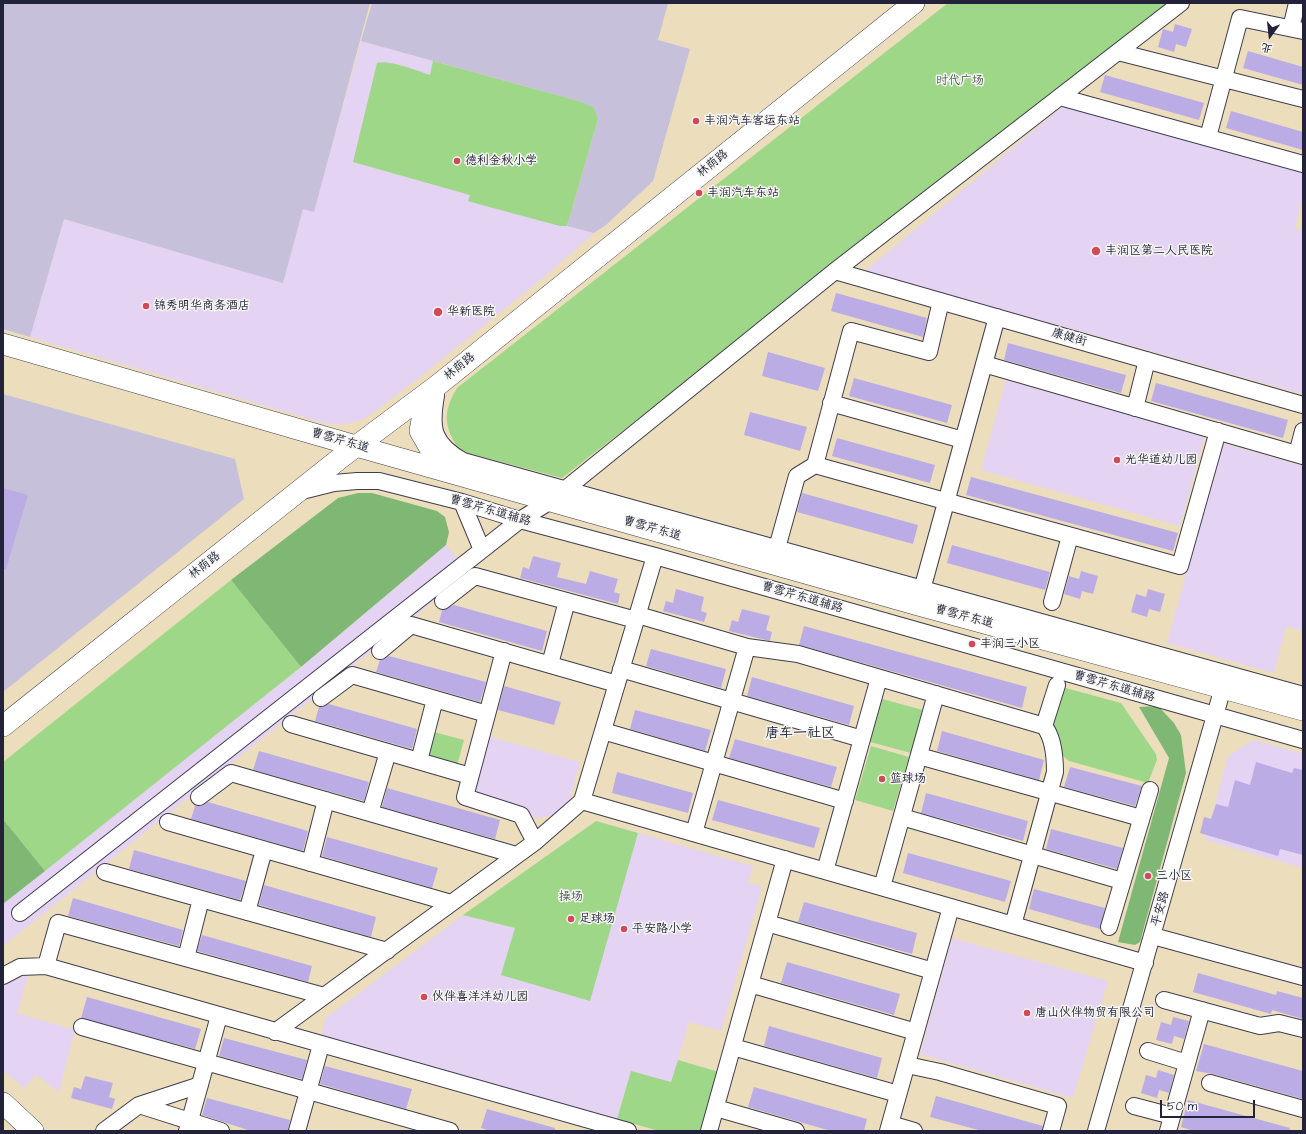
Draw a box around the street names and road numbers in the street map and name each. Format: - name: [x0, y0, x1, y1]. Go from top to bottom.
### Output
- street label: 林荫路: [694, 147, 732, 181]
- street label: 康健街: [1050, 326, 1088, 350]
- street label: 林荫路: [441, 350, 479, 384]
- street label: 曹雪芹东道: [309, 426, 371, 456]
- street label: 曹雪芹东道辅路: [448, 493, 532, 529]
- street label: 曹雪芹东道: [621, 514, 683, 544]
- street label: 林荫路: [186, 549, 224, 583]
- street label: 曹雪芹东道辅路: [760, 580, 844, 616]
- street label: 曹雪芹东道: [933, 602, 995, 632]
- street label: 曹雪芹东道辅路: [1072, 669, 1156, 705]
- street label: 平安路: [1149, 890, 1173, 928]

